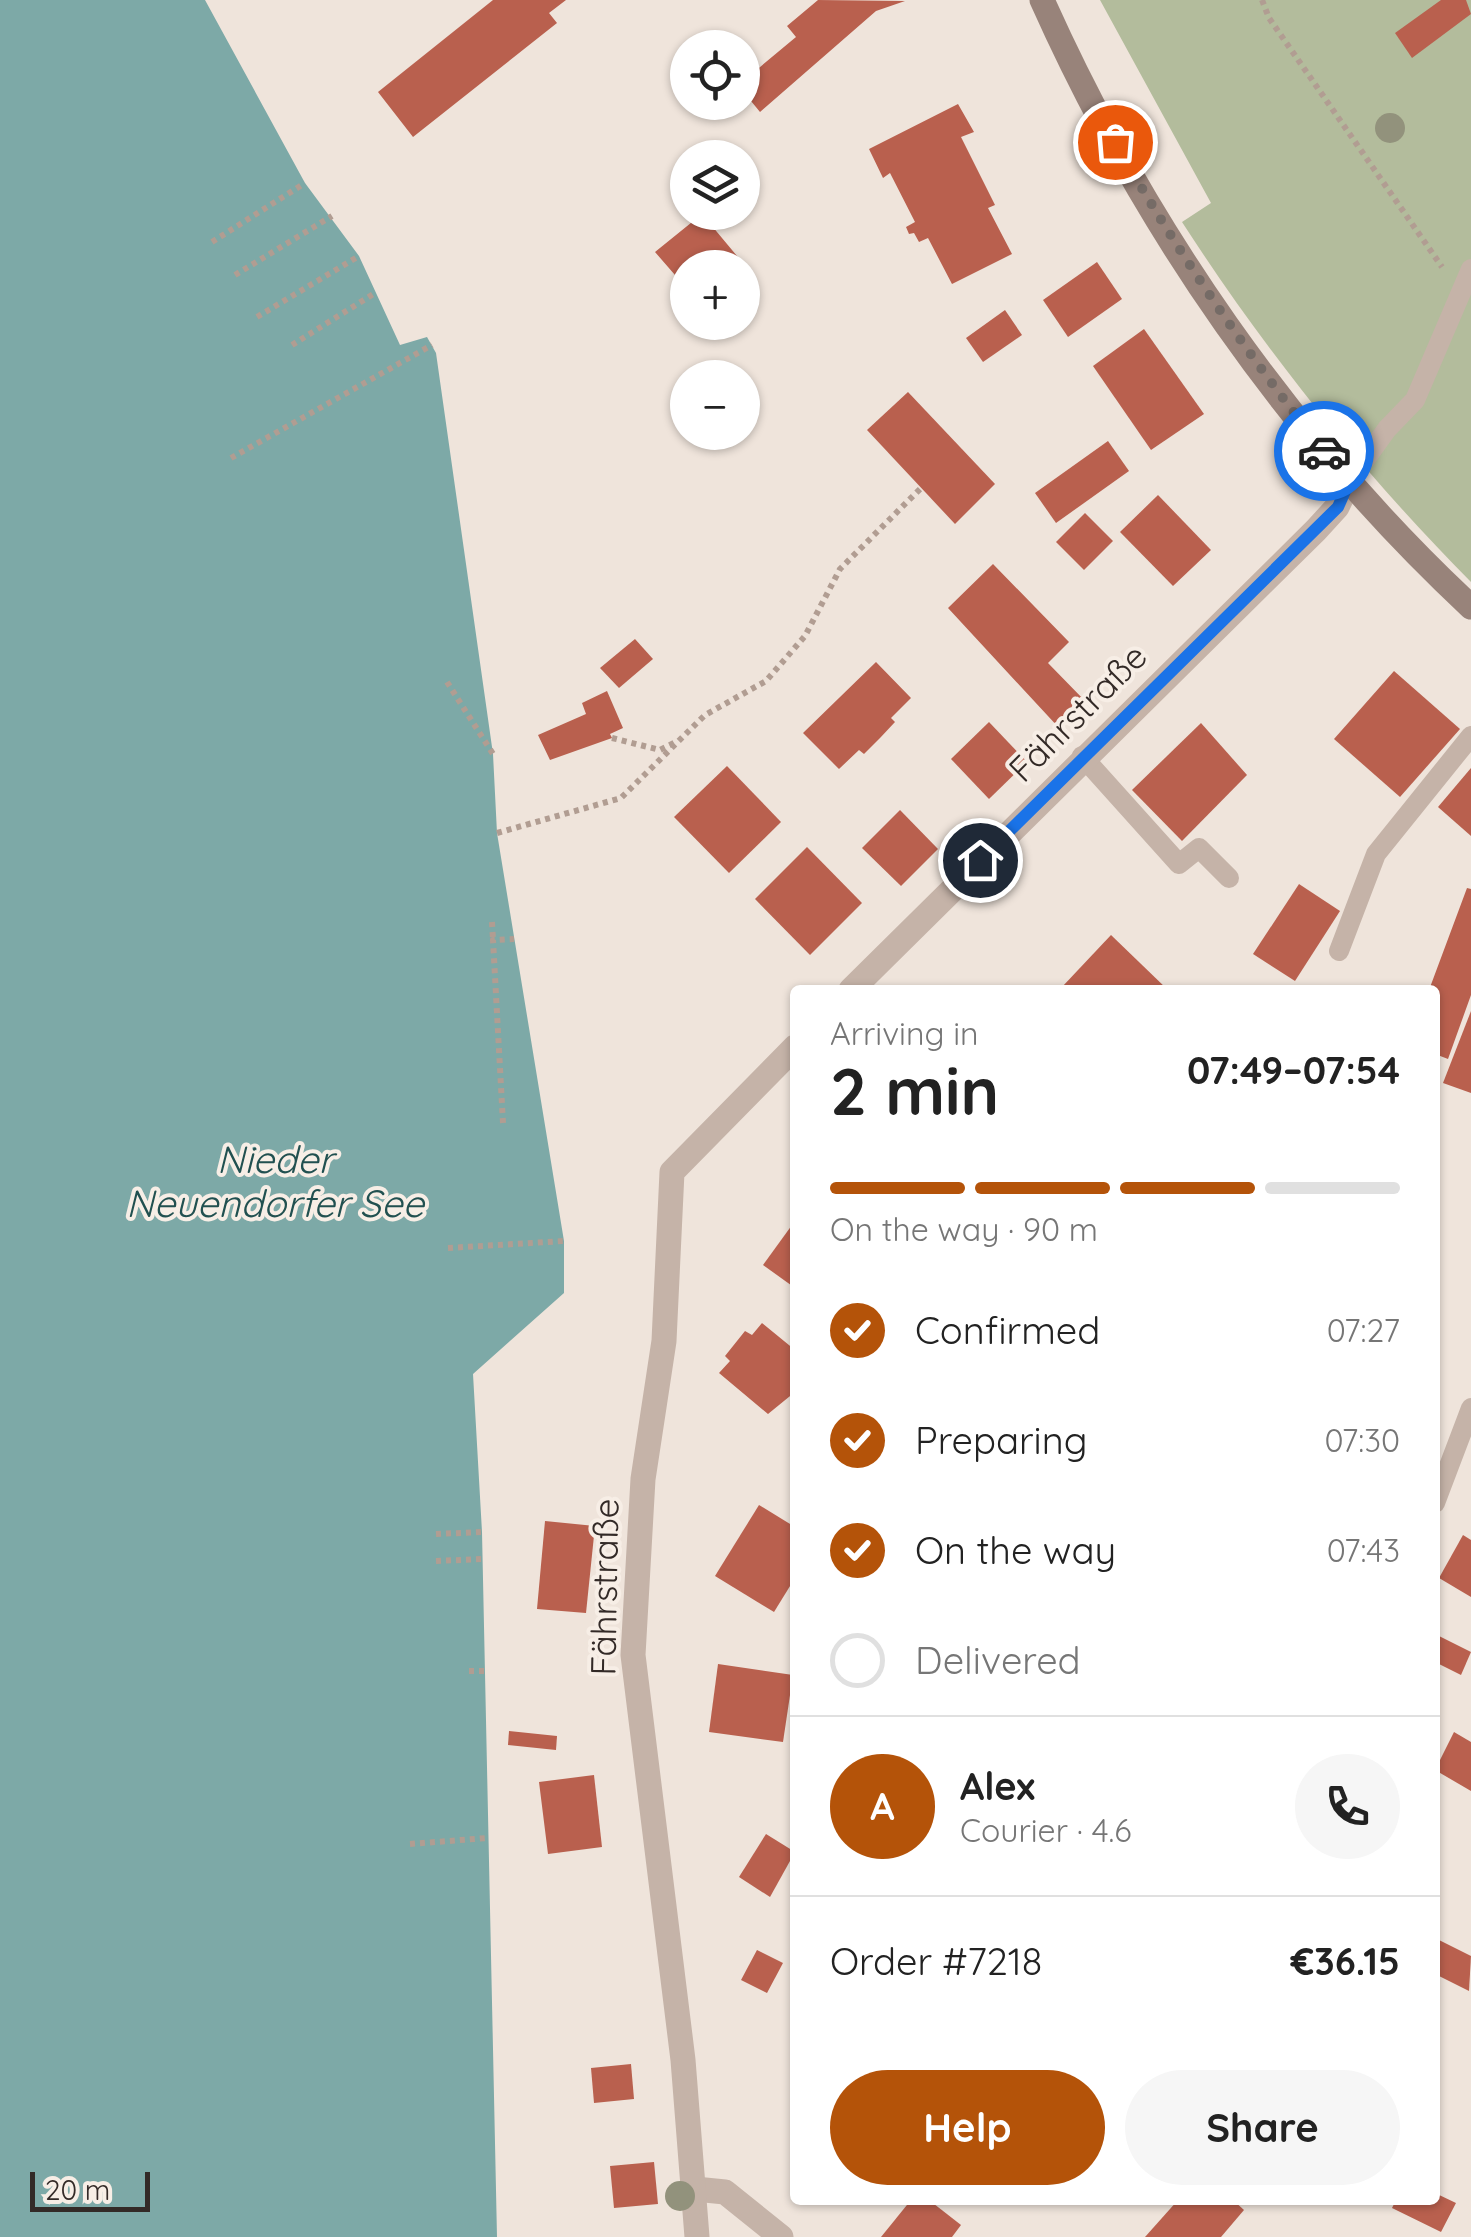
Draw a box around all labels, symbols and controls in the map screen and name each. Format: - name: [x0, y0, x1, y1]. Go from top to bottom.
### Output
- map controls: [670, 30, 760, 450]
- button: locate: [670, 30, 760, 120]
- pin: [1073, 100, 1158, 185]
- icon: bag: [1088, 115, 1143, 170]
- button: layers: [670, 140, 760, 230]
- button: +: [670, 250, 760, 340]
- button: −: [670, 360, 760, 450]
- courier: [1274, 401, 1374, 501]
- icon: car: [1297, 424, 1352, 479]
- street label: Fährstraße: [999, 634, 1156, 791]
- pin: [938, 818, 1023, 903]
- icon: home: [953, 833, 1008, 888]
- text: Arriving in: [830, 1013, 979, 1053]
- text: 07:49–07:54: [1187, 1046, 1400, 1094]
- text: 2 min: [830, 1050, 999, 1131]
- water label: Nieder Neuendorfer See: [126, 1135, 425, 1227]
- text: On the way · 90 m: [830, 1209, 1098, 1249]
- icon: check: [830, 1303, 885, 1358]
- text: Confirmed: [915, 1306, 1100, 1354]
- text: 07:27: [1327, 1310, 1400, 1350]
- icon: check: [830, 1413, 885, 1468]
- text: Preparing: [915, 1416, 1087, 1464]
- text: 07:30: [1325, 1420, 1400, 1460]
- street label: Fährstraße: [580, 1498, 628, 1676]
- icon: check: [830, 1523, 885, 1578]
- text: On the way: [915, 1526, 1116, 1574]
- text: 07:43: [1327, 1530, 1400, 1570]
- text: Delivered: [915, 1636, 1081, 1684]
- button: phone: [1295, 1754, 1400, 1859]
- text: Alex: [960, 1762, 1035, 1810]
- text: A: [870, 1782, 895, 1830]
- text: Courier · 4.6: [960, 1810, 1132, 1850]
- text: Order #7218: [830, 1937, 1042, 1985]
- text: €36.15: [1291, 1937, 1400, 1985]
- button: Help: [830, 2070, 1105, 2185]
- button: Share: [1125, 2070, 1400, 2185]
- scale bar: [30, 2167, 150, 2212]
- text: 20 m: [45, 2172, 110, 2207]

